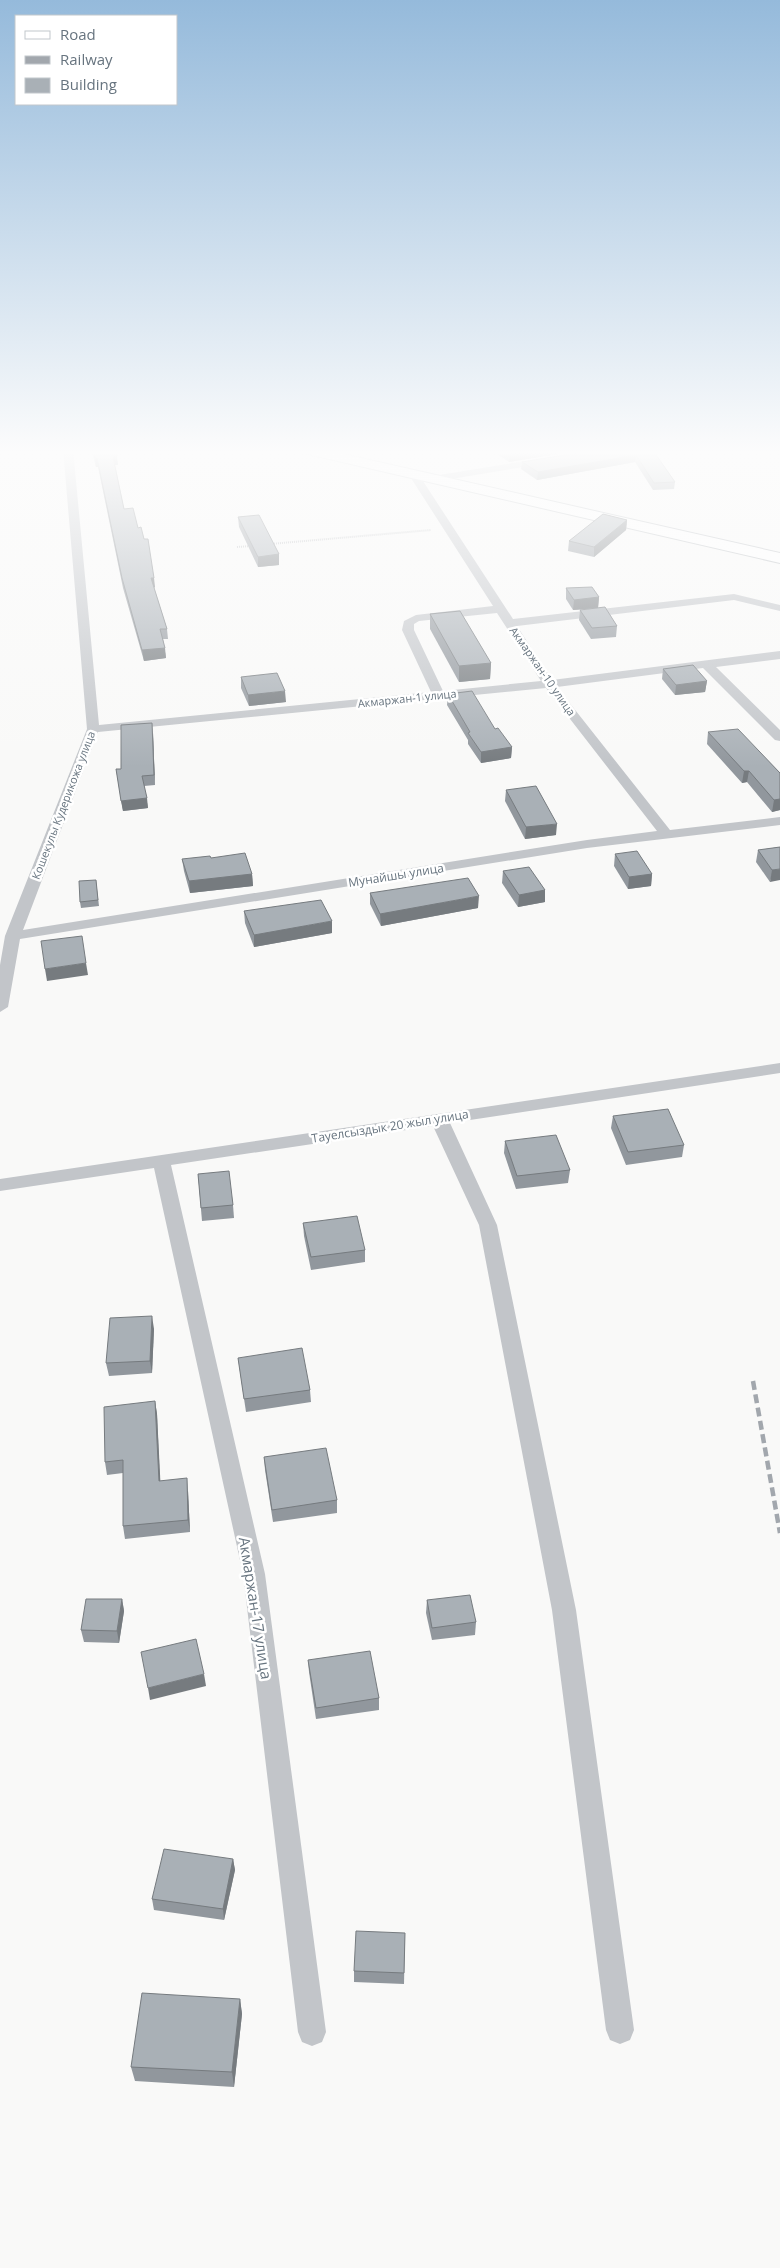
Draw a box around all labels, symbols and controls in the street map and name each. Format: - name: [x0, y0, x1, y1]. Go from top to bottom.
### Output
- legend: [15, 15, 178, 105]
- text: Road: [60, 24, 96, 44]
- text: Railway: [60, 49, 113, 69]
- text: Building: [60, 74, 117, 94]
- street label: Акмаржан-10 улица: [507, 623, 579, 719]
- street label: Акмаржан-1 улица: [357, 685, 457, 711]
- street label: Кошекулы Кудерикожа улица: [28, 729, 98, 881]
- street label: Мунайшы улица: [347, 859, 445, 891]
- street label: Тауелсыздык 20 жыл улица: [310, 1105, 470, 1147]
- street label: Акмаржан-17 улица: [235, 1535, 277, 1681]

